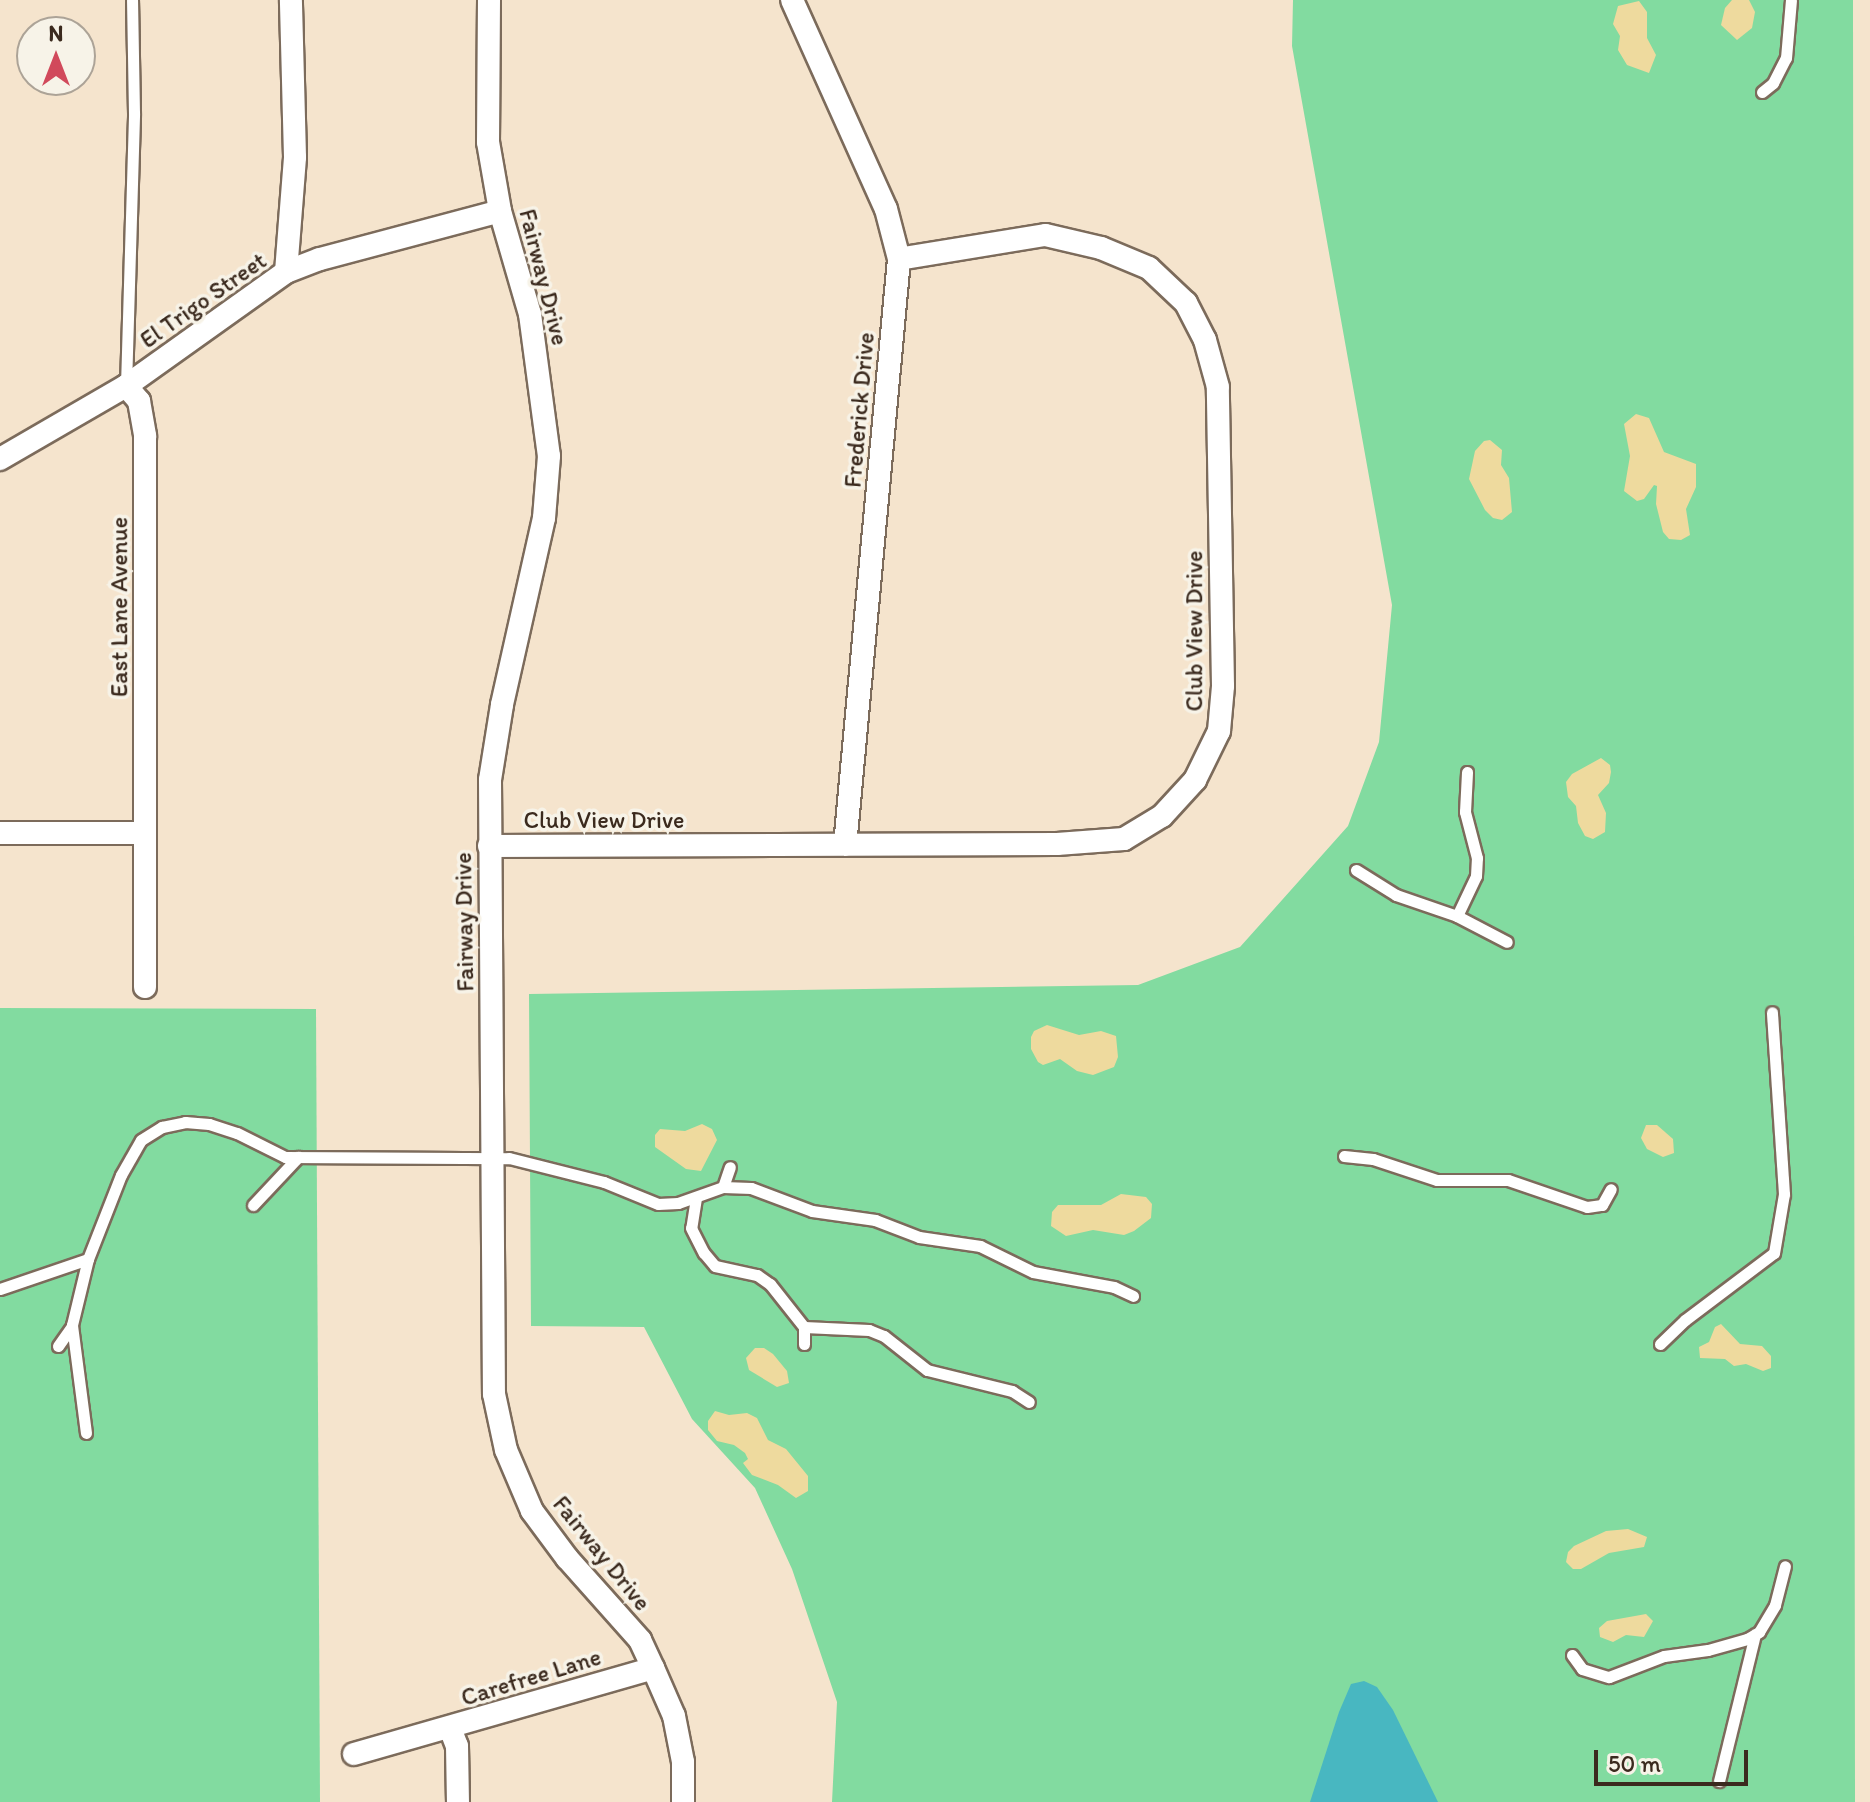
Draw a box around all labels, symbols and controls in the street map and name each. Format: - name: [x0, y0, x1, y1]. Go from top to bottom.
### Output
- north arrow: [16, 16, 96, 96]
- text: N: [49, 20, 63, 47]
- street label: Fairway Drive: [513, 206, 575, 348]
- street label: El Trigo Street: [135, 246, 271, 354]
- street label: Frederick Drive: [838, 331, 880, 489]
- street label: East Lane Avenue: [105, 517, 133, 697]
- street label: Club View Drive: [1180, 551, 1208, 711]
- street label: Club View Drive: [524, 806, 684, 834]
- street label: Fairway Drive: [448, 852, 480, 992]
- street label: Fairway Drive: [547, 1490, 657, 1616]
- street label: Carefree Lane: [457, 1642, 605, 1712]
- scale bar: [1598, 1734, 1752, 1784]
- text: 50 m: [1608, 1749, 1661, 1778]

